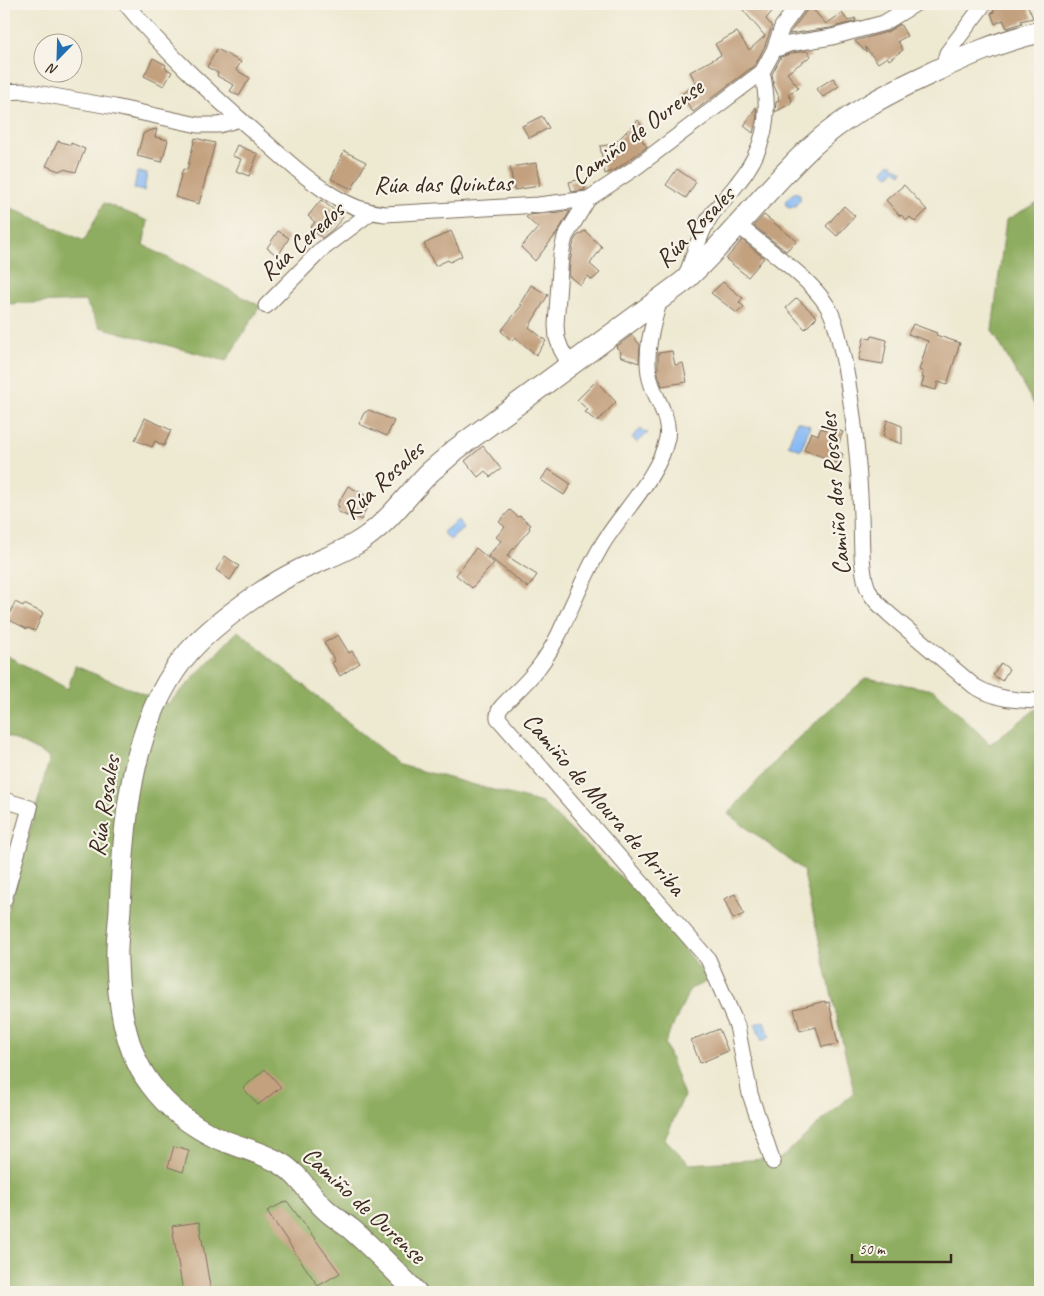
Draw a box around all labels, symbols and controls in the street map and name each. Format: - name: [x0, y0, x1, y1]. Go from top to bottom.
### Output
- north arrow: [32, 32, 82, 82]
- text: N: [44, 59, 60, 79]
- street label: Camiño de Ourense: [564, 70, 711, 192]
- street label: Rúa das Quintas: [373, 167, 515, 201]
- street label: Rúa Rosales: [648, 178, 743, 275]
- street label: Rúa Ceredos: [253, 193, 353, 288]
- street label: Camiño dos Rosales: [812, 409, 858, 577]
- street label: Rúa Rosales: [335, 432, 433, 526]
- street label: Camiño de Moura de Arriba: [516, 706, 694, 904]
- street label: Rúa Rosales: [80, 751, 128, 859]
- street label: Camiño de Ourense: [295, 1139, 434, 1272]
- scale bar: [852, 1231, 950, 1263]
- text: 50 m: [859, 1240, 886, 1259]

